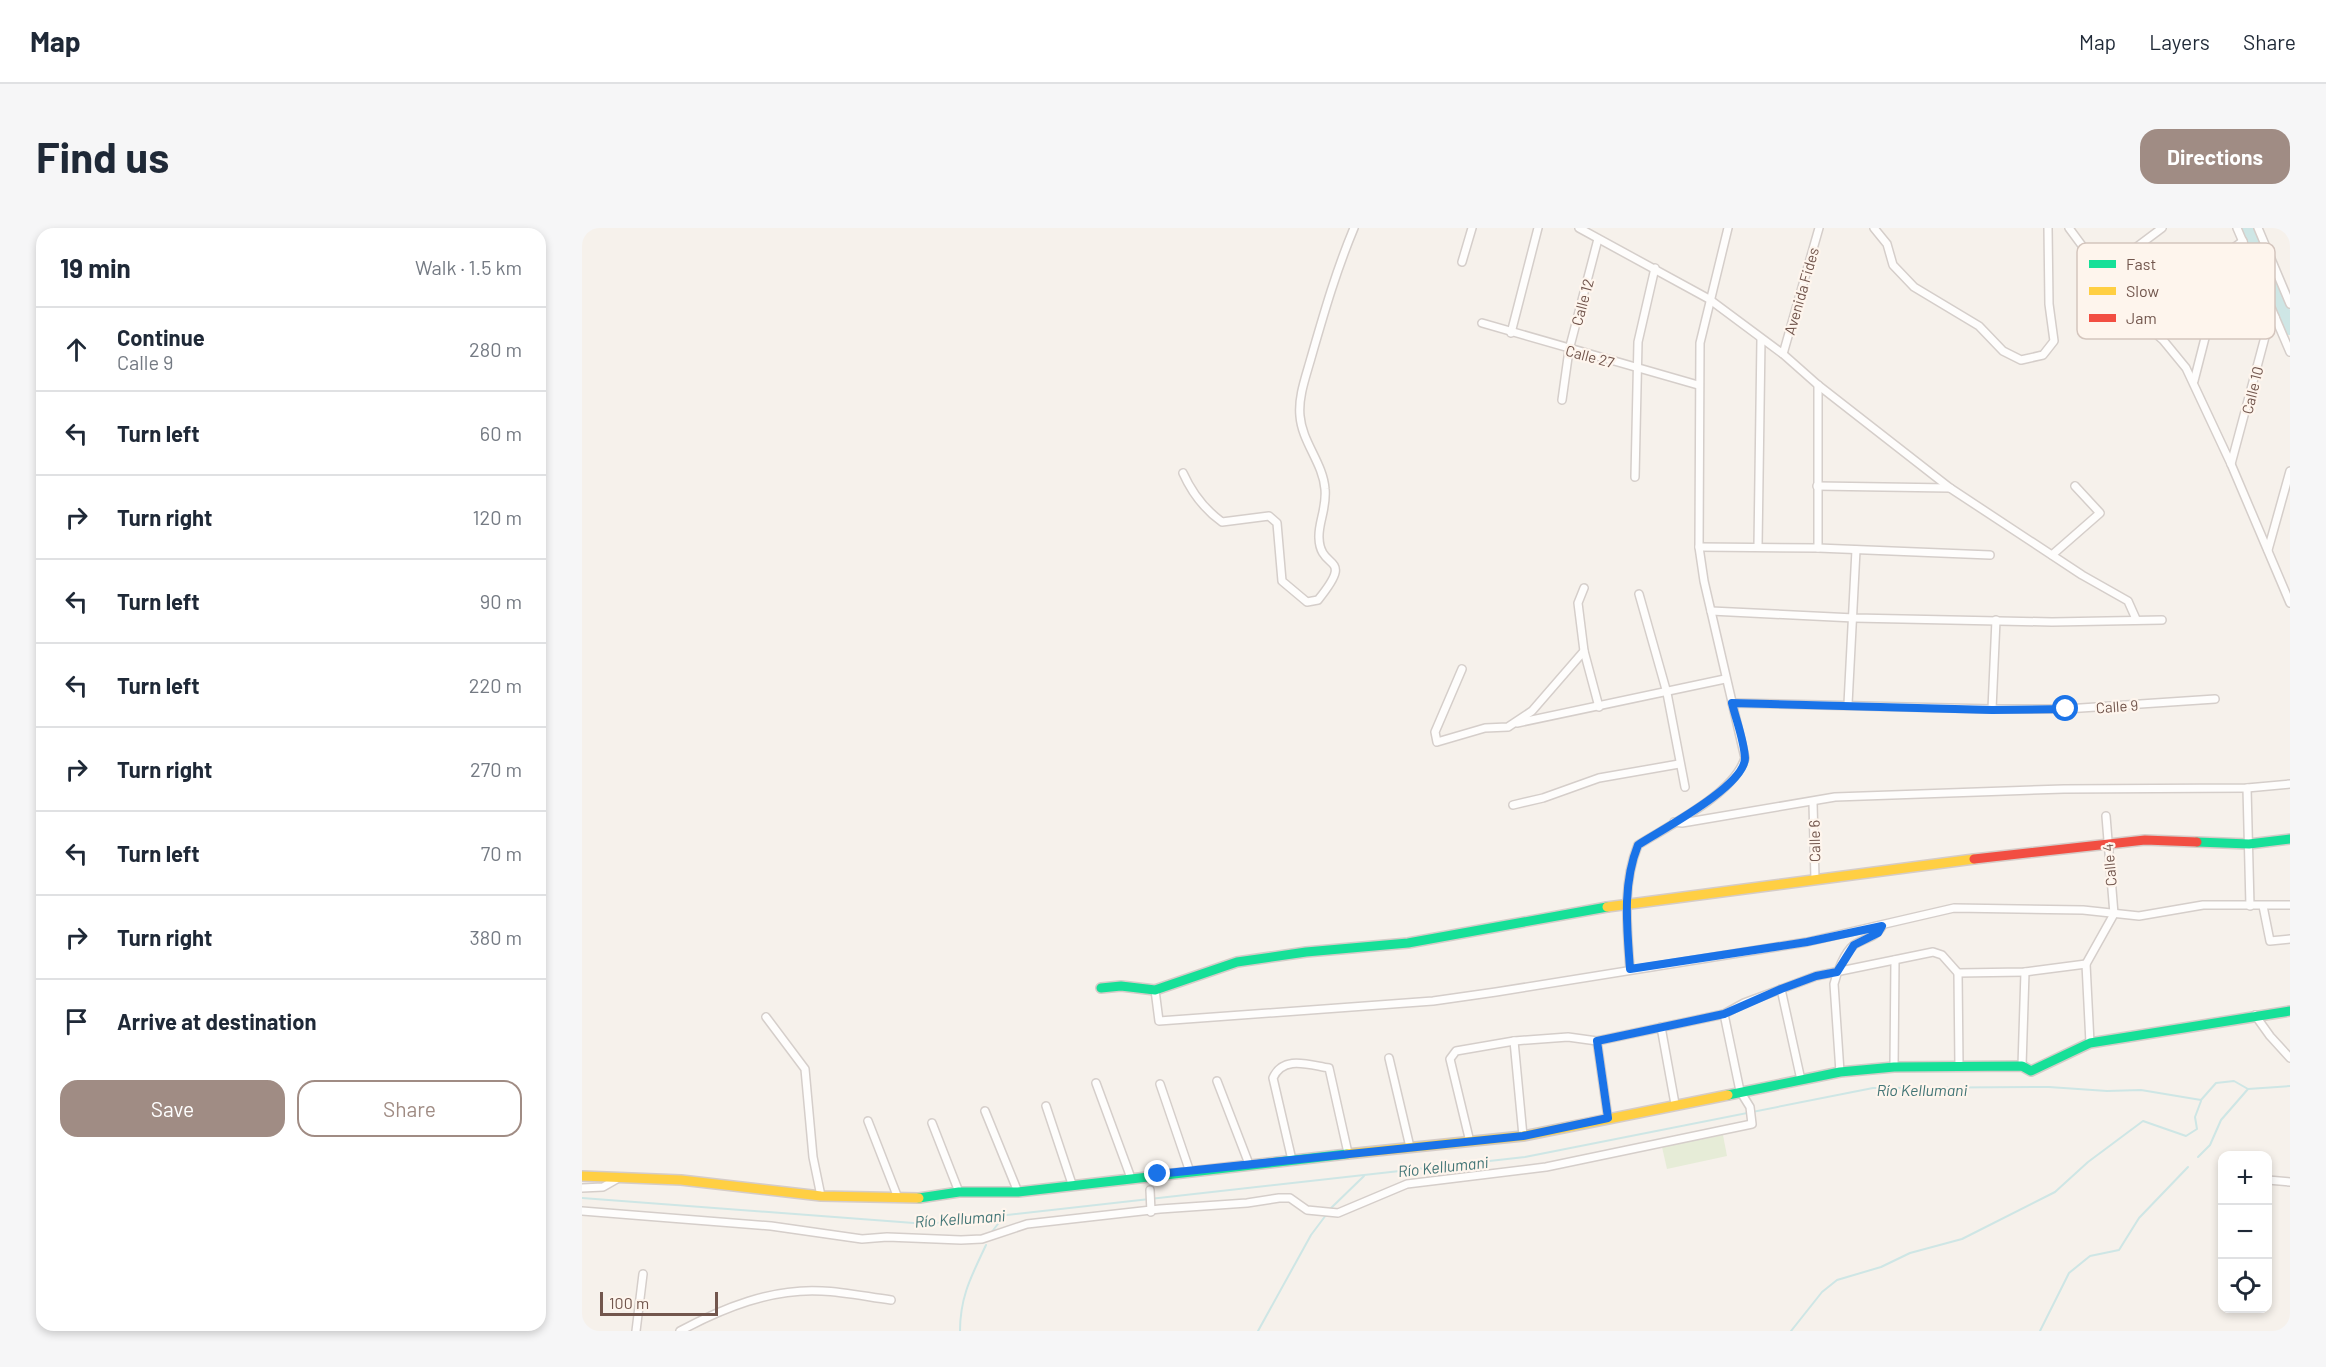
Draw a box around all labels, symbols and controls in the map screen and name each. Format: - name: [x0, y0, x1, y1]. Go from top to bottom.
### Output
- text: Map: [30, 24, 81, 58]
- text: Map: [2079, 29, 2116, 54]
- text: Layers: [2149, 29, 2210, 54]
- text: Share: [2243, 29, 2296, 54]
- button: Directions: [2140, 129, 2290, 184]
- text: Find us: [36, 131, 169, 181]
- legend: [2077, 243, 2275, 339]
- street label: Avenida Fides: [1780, 245, 1822, 337]
- text: 19 min: [60, 252, 131, 283]
- text: Fast: [2126, 254, 2156, 273]
- text: Walk · 1.5 km: [415, 255, 522, 279]
- street label: Calle 12: [1567, 277, 1597, 327]
- text: Slow: [2126, 281, 2159, 300]
- text: Jam: [2126, 308, 2157, 327]
- text: Continue: [117, 324, 205, 350]
- icon: ahead: [60, 333, 93, 366]
- text: 280 m: [469, 337, 522, 361]
- street label: Calle 27: [1564, 341, 1616, 371]
- text: Calle 9: [117, 350, 174, 374]
- street label: Calle 10: [2237, 364, 2267, 416]
- icon: left: [60, 417, 93, 450]
- text: Turn left: [117, 420, 200, 446]
- text: 60 m: [480, 421, 522, 445]
- icon: right: [60, 501, 93, 534]
- text: Turn right: [117, 504, 212, 530]
- text: 120 m: [472, 505, 522, 529]
- icon: left: [60, 585, 93, 618]
- text: Turn left: [117, 588, 200, 614]
- text: 90 m: [480, 589, 522, 613]
- icon: left: [60, 669, 93, 702]
- text: Turn left: [117, 672, 200, 698]
- text: 220 m: [469, 673, 522, 697]
- route start: [2052, 695, 2078, 721]
- street label: Calle 9: [2095, 696, 2139, 716]
- icon: right: [60, 753, 93, 786]
- text: Turn right: [117, 756, 212, 782]
- text: 270 m: [470, 757, 522, 781]
- street label: Calle 6: [1805, 820, 1823, 862]
- icon: left: [60, 837, 93, 870]
- text: Turn left: [117, 840, 200, 866]
- text: 70 m: [481, 841, 522, 865]
- street label: Calle 4: [2098, 843, 2120, 887]
- icon: right: [60, 921, 93, 954]
- text: Turn right: [117, 924, 212, 950]
- text: 380 m: [469, 925, 522, 949]
- icon: arrive: [60, 1005, 93, 1038]
- text: Arrive at destination: [117, 1008, 316, 1034]
- button: Save: [60, 1080, 285, 1137]
- button: Share: [297, 1080, 522, 1137]
- water label: Río Kellumani: [1877, 1080, 1967, 1099]
- map controls: [2218, 1151, 2272, 1313]
- button: +: [2218, 1151, 2272, 1205]
- water label: Río Kellumani: [1397, 1152, 1489, 1180]
- route end: [1144, 1160, 1170, 1186]
- water label: Río Kellumani: [914, 1205, 1006, 1231]
- button: −: [2218, 1205, 2272, 1259]
- button: locate: [2218, 1259, 2272, 1313]
- scale bar: [600, 1289, 718, 1316]
- text: 100 m: [609, 1293, 649, 1312]

